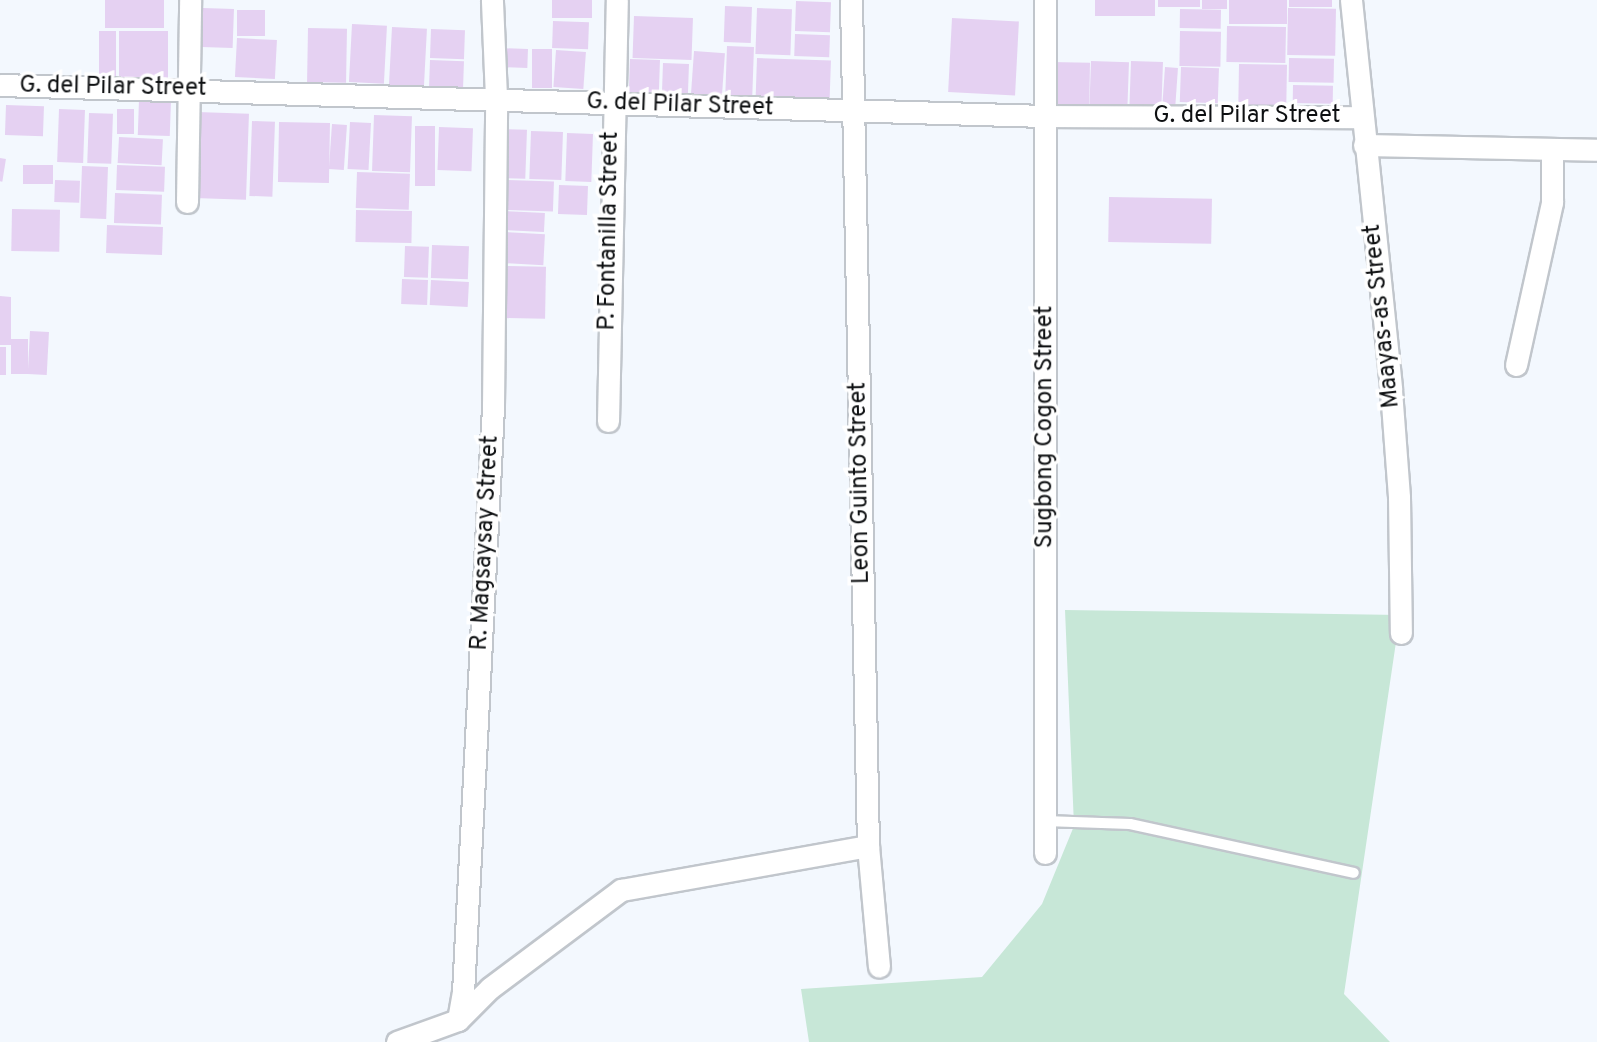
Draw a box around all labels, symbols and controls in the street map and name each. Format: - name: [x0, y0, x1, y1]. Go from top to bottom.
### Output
- street label: G. del Pilar Street: [19, 72, 207, 104]
- street label: G. del Pilar Street: [586, 88, 774, 124]
- street label: G. del Pilar Street: [1153, 103, 1341, 131]
- street label: P. Fontanilla Street: [594, 131, 626, 331]
- street label: Maayas-as Street: [1359, 222, 1407, 410]
- street label: Sugbong Cogon Street: [1032, 306, 1060, 548]
- street label: Leon Guinto Street: [845, 382, 877, 584]
- street label: R. Magsaysay Street: [466, 435, 506, 651]

